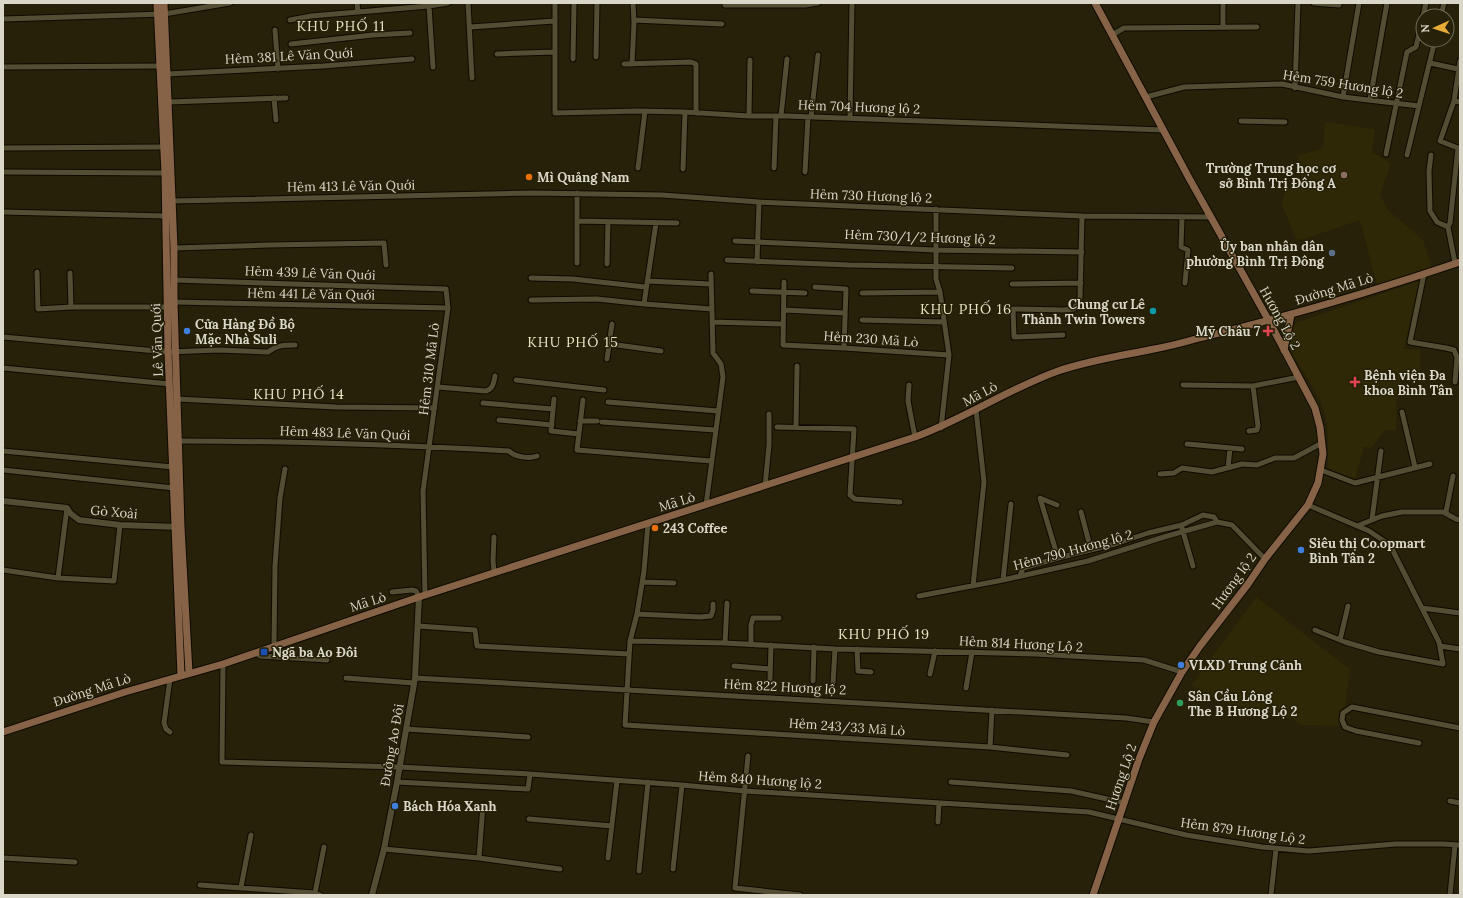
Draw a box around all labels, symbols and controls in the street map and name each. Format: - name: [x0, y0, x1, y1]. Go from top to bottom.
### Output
- north arrow: [1415, 8, 1455, 48]
- district label: KHU PHỐ 11: [296, 16, 386, 35]
- text: N: [1418, 23, 1432, 33]
- street label: Hẻm 381 Lê Văn Quới: [224, 44, 354, 68]
- street label: Hẻm 759 Hương lộ 2: [1282, 66, 1404, 102]
- street label: Hẻm 704 Hương lộ 2: [798, 96, 920, 118]
- place label: Trường Trung học cơ sở Bình Trị Đông A: [1206, 160, 1337, 192]
- place label: Mì Quảng Nam: [537, 169, 630, 186]
- marker: Trường Trung học cơ sở Bình Trị Đông A: [1339, 170, 1349, 180]
- marker: Mì Quảng Nam: [524, 172, 534, 182]
- street label: Hẻm 413 Lê Văn Quới: [287, 176, 416, 196]
- street label: Hẻm 730 Hương lộ 2: [809, 185, 933, 207]
- street label: Hẻm 730/1/2 Hương lộ 2: [844, 226, 996, 248]
- place label: Ủy ban nhân dân phường Bình Trị Đông: [1186, 238, 1325, 270]
- marker: Ủy ban nhân dân phường Bình Trị Đông: [1327, 248, 1337, 258]
- street label: Hẻm 439 Lê Văn Quới: [244, 262, 376, 284]
- street label: Đường Mã Lò: [1293, 269, 1375, 309]
- street label: Hương Lộ 2: [1256, 283, 1304, 353]
- street label: Hẻm 441 Lê Văn Quới: [247, 284, 375, 304]
- place label: Chung cư Lê Thành Twin Towers: [1022, 296, 1145, 328]
- district label: KHU PHỐ 16: [920, 299, 1012, 318]
- street label: Lê Văn Quới: [147, 303, 167, 377]
- marker: Chung cư Lê Thành Twin Towers: [1148, 306, 1158, 316]
- place label: Cửa Hàng Đồ Bộ Mặc Nhà Suli: [195, 316, 295, 348]
- street label: Hẻm 310 Mã Lò: [415, 321, 443, 416]
- place label: Mỹ Châu 7: [1195, 323, 1260, 340]
- marker: Cửa Hàng Đồ Bộ Mặc Nhà Suli: [182, 326, 192, 336]
- marker: Mỹ Châu 7: [1263, 326, 1273, 336]
- street label: Hẻm 230 Mã Lò: [823, 327, 919, 351]
- district label: KHU PHỐ 15: [527, 332, 619, 351]
- place label: Bệnh viện Đa khoa Bình Tân: [1364, 367, 1454, 399]
- marker: Bệnh viện Đa khoa Bình Tân: [1349, 376, 1361, 388]
- street label: Mã Lò: [960, 378, 1001, 410]
- district label: KHU PHỐ 14: [253, 384, 345, 403]
- street label: Hẻm 483 Lê Văn Quới: [279, 422, 411, 444]
- street label: Mã Lò: [657, 488, 698, 516]
- street label: Gò Xoài: [90, 501, 139, 523]
- place label: 243 Coffee: [663, 520, 728, 537]
- marker: 243 Coffee: [650, 523, 660, 533]
- street label: Hẻm 790 Hương lộ 2: [1012, 526, 1135, 574]
- place label: Siêu thị Co.opmart Bình Tân 2: [1309, 535, 1426, 567]
- marker: Siêu thị Co.opmart Bình Tân 2: [1296, 545, 1306, 555]
- street label: Hương lộ 2: [1208, 549, 1260, 613]
- street label: Mã Lò: [348, 588, 389, 616]
- district label: KHU PHỐ 19: [838, 624, 930, 643]
- street label: Hẻm 814 Hương Lộ 2: [959, 632, 1084, 656]
- place label: Ngã ba Ao Đôi: [272, 644, 358, 661]
- marker: Ngã ba Ao Đôi: [259, 647, 269, 657]
- place label: VLXD Trung Cảnh: [1189, 657, 1302, 674]
- marker: VLXD Trung Cảnh: [1176, 660, 1186, 670]
- street label: Đường Mã Lò: [51, 669, 133, 711]
- street label: Hẻm 822 Hương lộ 2: [723, 675, 847, 699]
- place label: Sân Cầu Lông The B Hương Lộ 2: [1188, 688, 1297, 720]
- marker: Sân Cầu Lông The B Hương Lộ 2: [1175, 698, 1185, 708]
- street label: Đường Ao Đôi: [376, 702, 408, 788]
- street label: Hẻm 243/33 Mã Lò: [788, 714, 906, 740]
- street label: Hương Lộ 2: [1102, 741, 1140, 813]
- street label: Hẻm 840 Hương lộ 2: [698, 767, 822, 793]
- place label: Bách Hóa Xanh: [403, 798, 497, 815]
- marker: Bách Hóa Xanh: [390, 801, 400, 811]
- street label: Hẻm 879 Hương Lộ 2: [1179, 814, 1307, 848]

